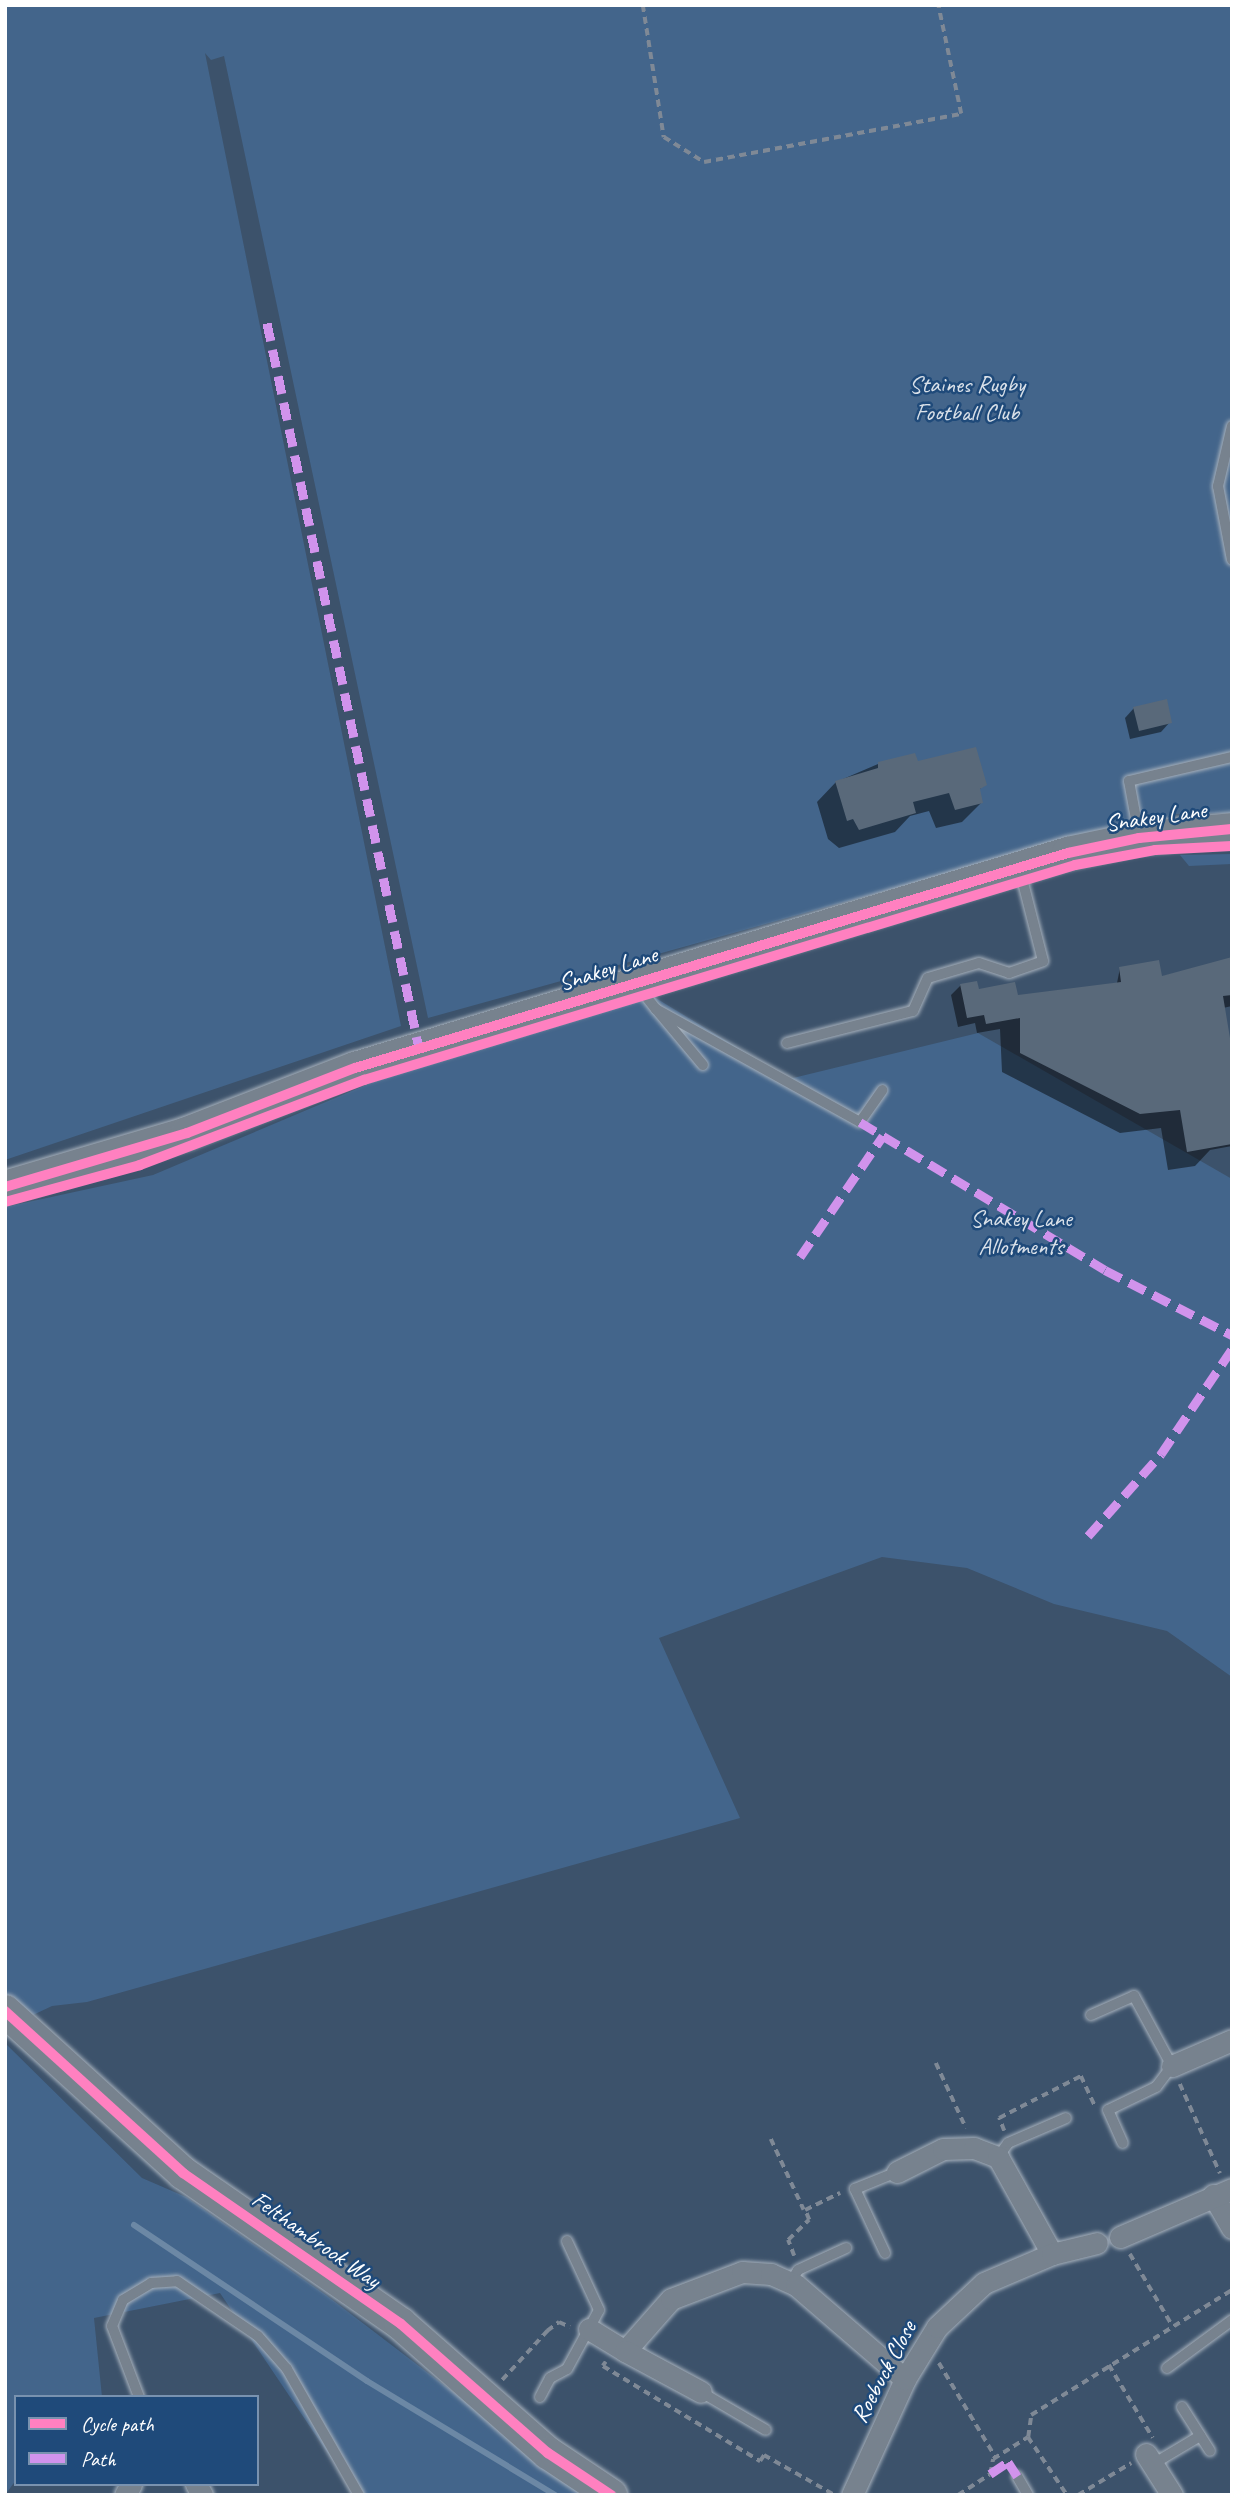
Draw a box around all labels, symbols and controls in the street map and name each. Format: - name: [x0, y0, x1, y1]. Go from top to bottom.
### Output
- park label: Staines Rugby Football Club: [909, 371, 1025, 427]
- street label: Snakey Lane: [1103, 796, 1209, 838]
- street label: Snakey Lane: [555, 940, 661, 998]
- park label: Snakey Lane Allotments: [970, 1205, 1072, 1261]
- street label: Felthambrook Way: [246, 2185, 386, 2295]
- street label: Roebuck Close: [845, 2316, 923, 2428]
- legend: [14, 2395, 259, 2486]
- text: Cycle path: [81, 2411, 154, 2437]
- text: Path: [81, 2446, 116, 2472]

